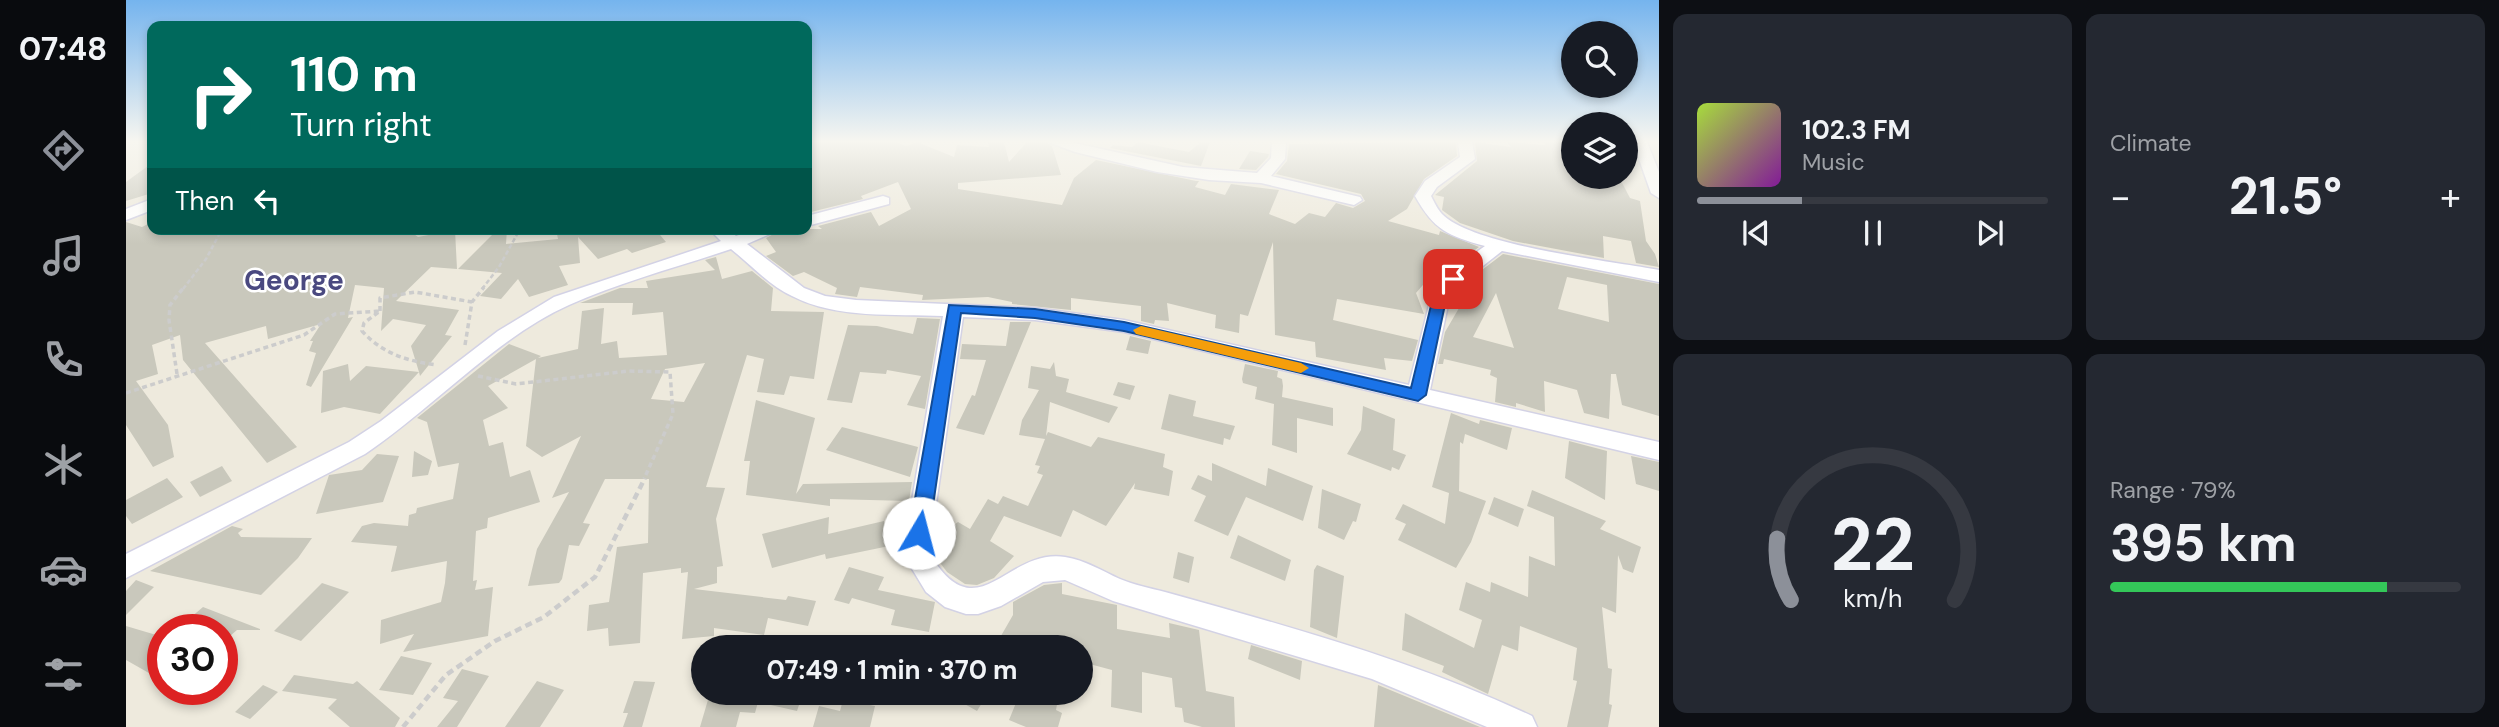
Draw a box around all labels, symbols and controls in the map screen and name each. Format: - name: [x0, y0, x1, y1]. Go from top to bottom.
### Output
- map controls: [1561, 21, 1638, 189]
- button: search: [1561, 21, 1638, 98]
- text: 07:48: [19, 28, 107, 70]
- text: 110 m: [290, 42, 418, 106]
- icon: right: [175, 49, 266, 140]
- text: Turn right: [290, 104, 432, 146]
- button: layers: [1561, 112, 1638, 189]
- text: 102.3 FM: [1802, 113, 1911, 147]
- icon: directions: [39, 126, 88, 175]
- text: Climate: [2110, 128, 2192, 158]
- text: Music: [1802, 147, 1865, 177]
- text: 21.5°: [2229, 162, 2342, 230]
- text: −: [2110, 172, 2131, 222]
- text: +: [2440, 172, 2461, 222]
- icon: left: [248, 182, 286, 220]
- text: Then: [175, 184, 234, 218]
- icon: previous: [1737, 214, 1775, 252]
- icon: pause: [1854, 214, 1892, 252]
- icon: next: [1971, 214, 2009, 252]
- icon: music: [39, 231, 88, 280]
- pin: [1423, 249, 1483, 309]
- icon: arrive: [1434, 260, 1472, 298]
- district label: George: [244, 262, 344, 299]
- icon: phone: [39, 335, 88, 384]
- icon: climate: [39, 440, 88, 489]
- text: Range · 79%: [2110, 475, 2236, 505]
- position arrow: [882, 496, 956, 570]
- text: 22: [1830, 498, 1915, 593]
- text: 395 km: [2110, 509, 2297, 577]
- icon: car: [39, 545, 88, 594]
- text: km/h: [1843, 581, 1902, 614]
- speed limit sign: 30: [147, 614, 238, 705]
- icon: filters: [39, 650, 88, 699]
- text: 07:49 · 1 min · 370 m: [766, 653, 1018, 687]

